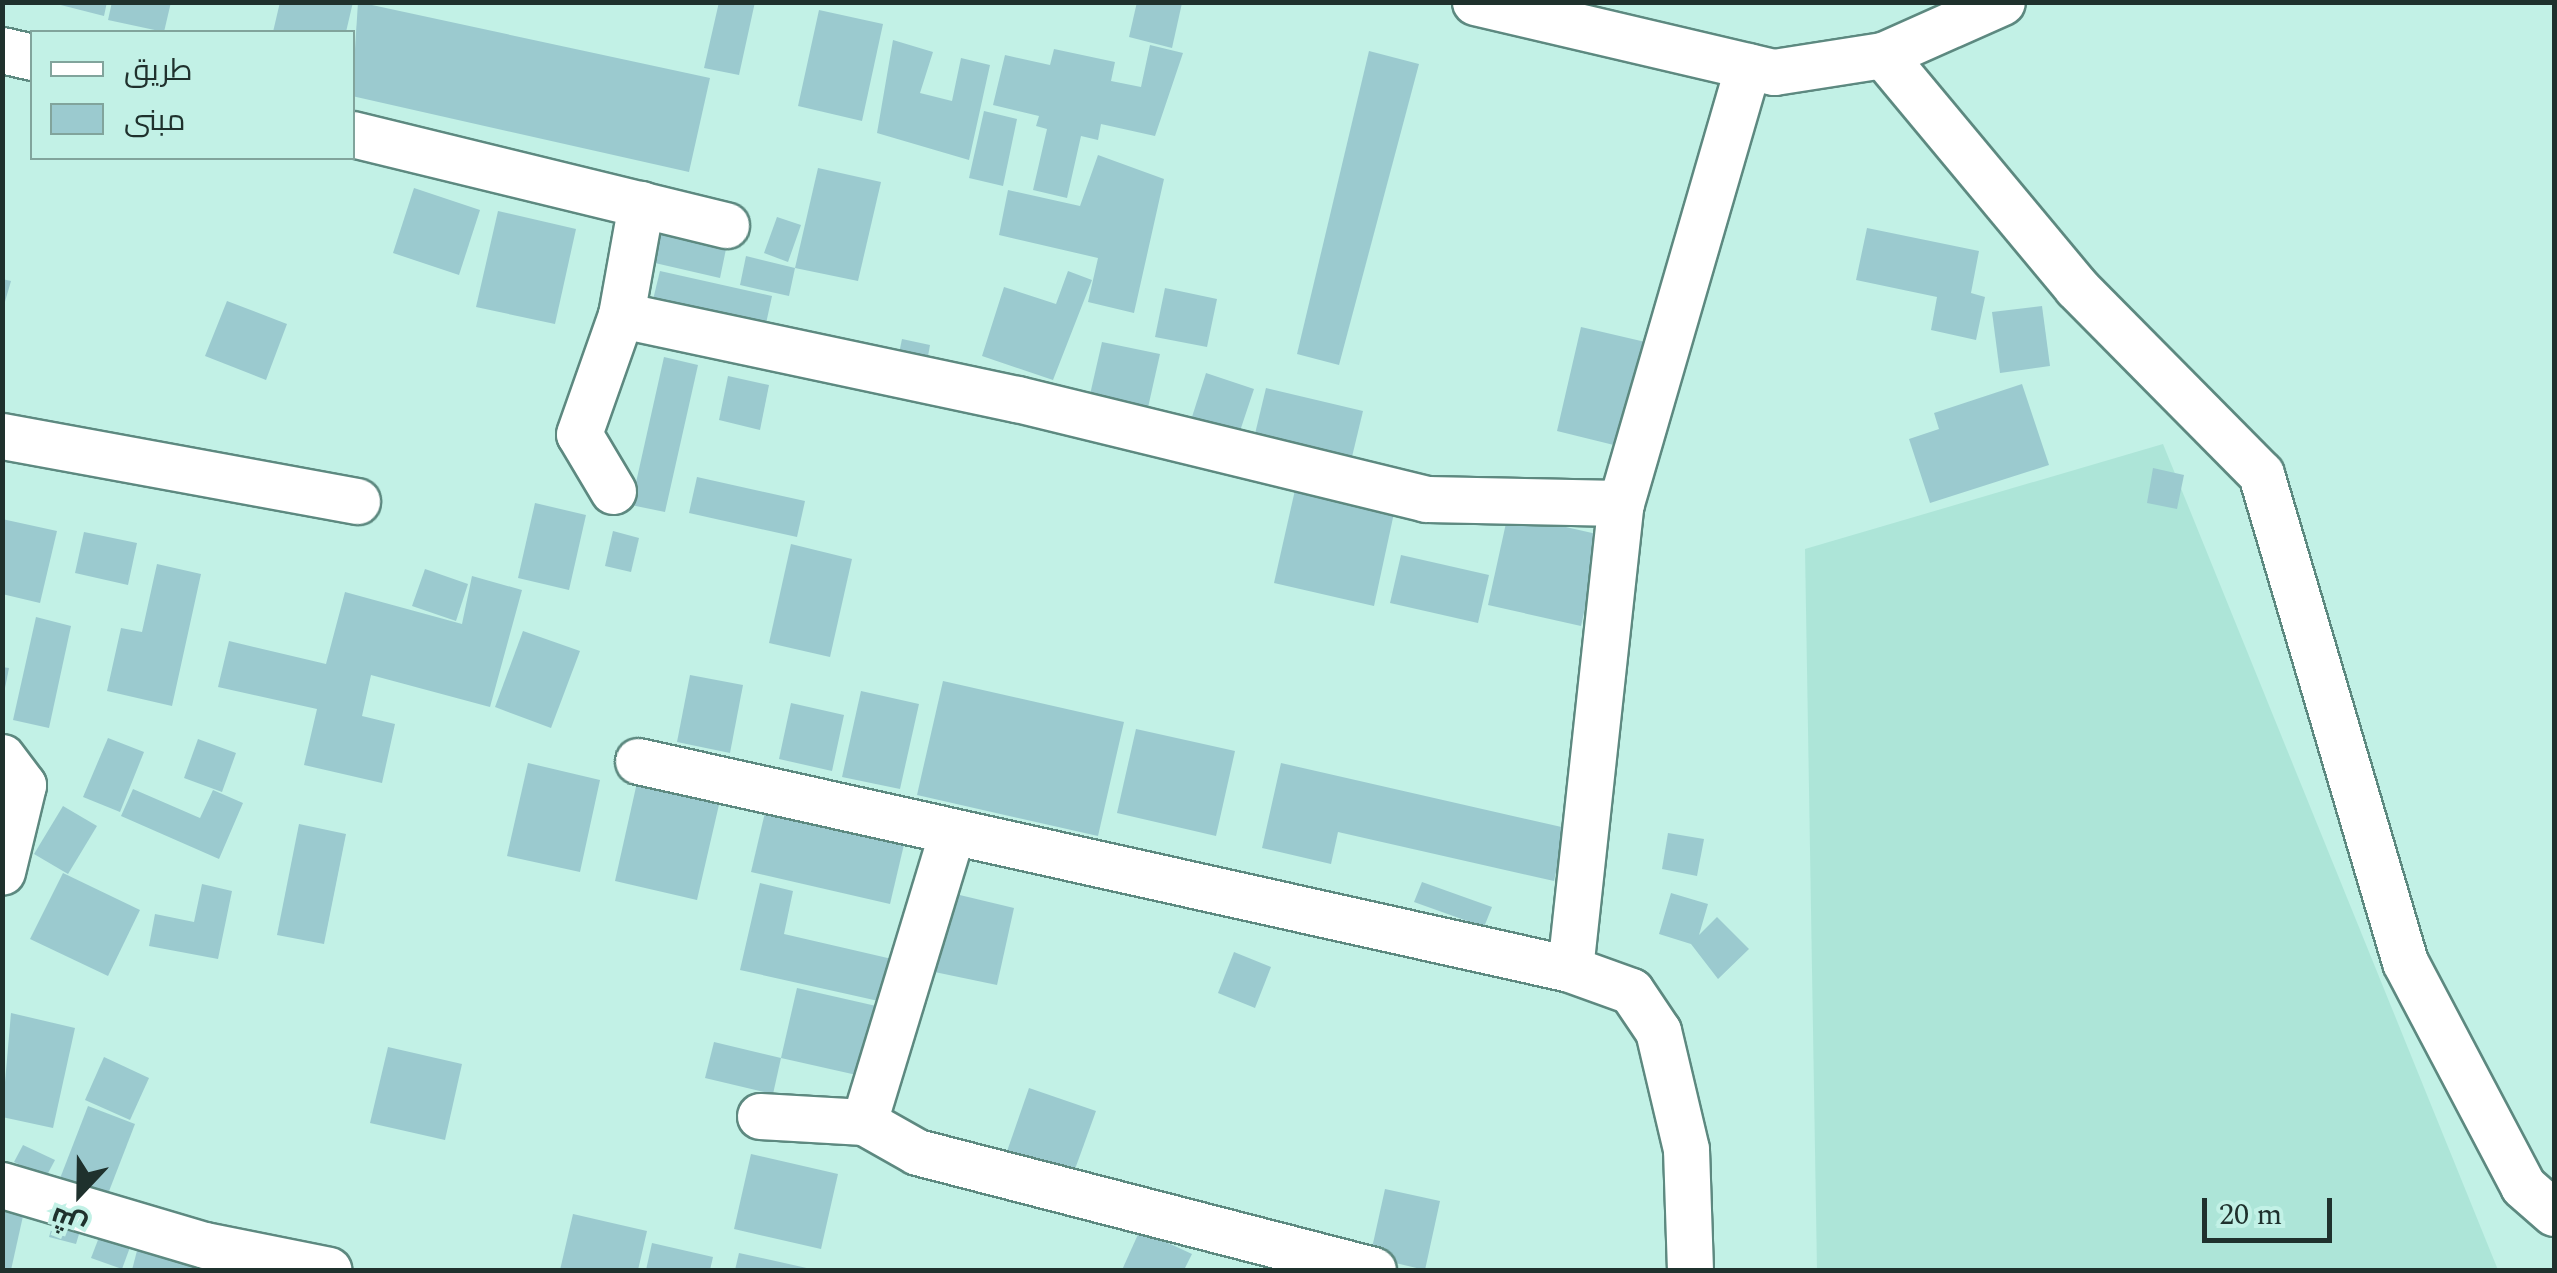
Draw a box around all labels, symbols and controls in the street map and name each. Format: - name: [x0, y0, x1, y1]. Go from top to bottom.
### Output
- legend: [30, 30, 355, 160]
- text: طريق: [124, 48, 193, 94]
- text: مبنى: [124, 98, 185, 144]
- north arrow: [30, 1143, 130, 1243]
- scale bar: [2207, 1178, 2337, 1240]
- text: 20 m: [2219, 1192, 2282, 1238]
- text: ش: [44, 1195, 93, 1248]

